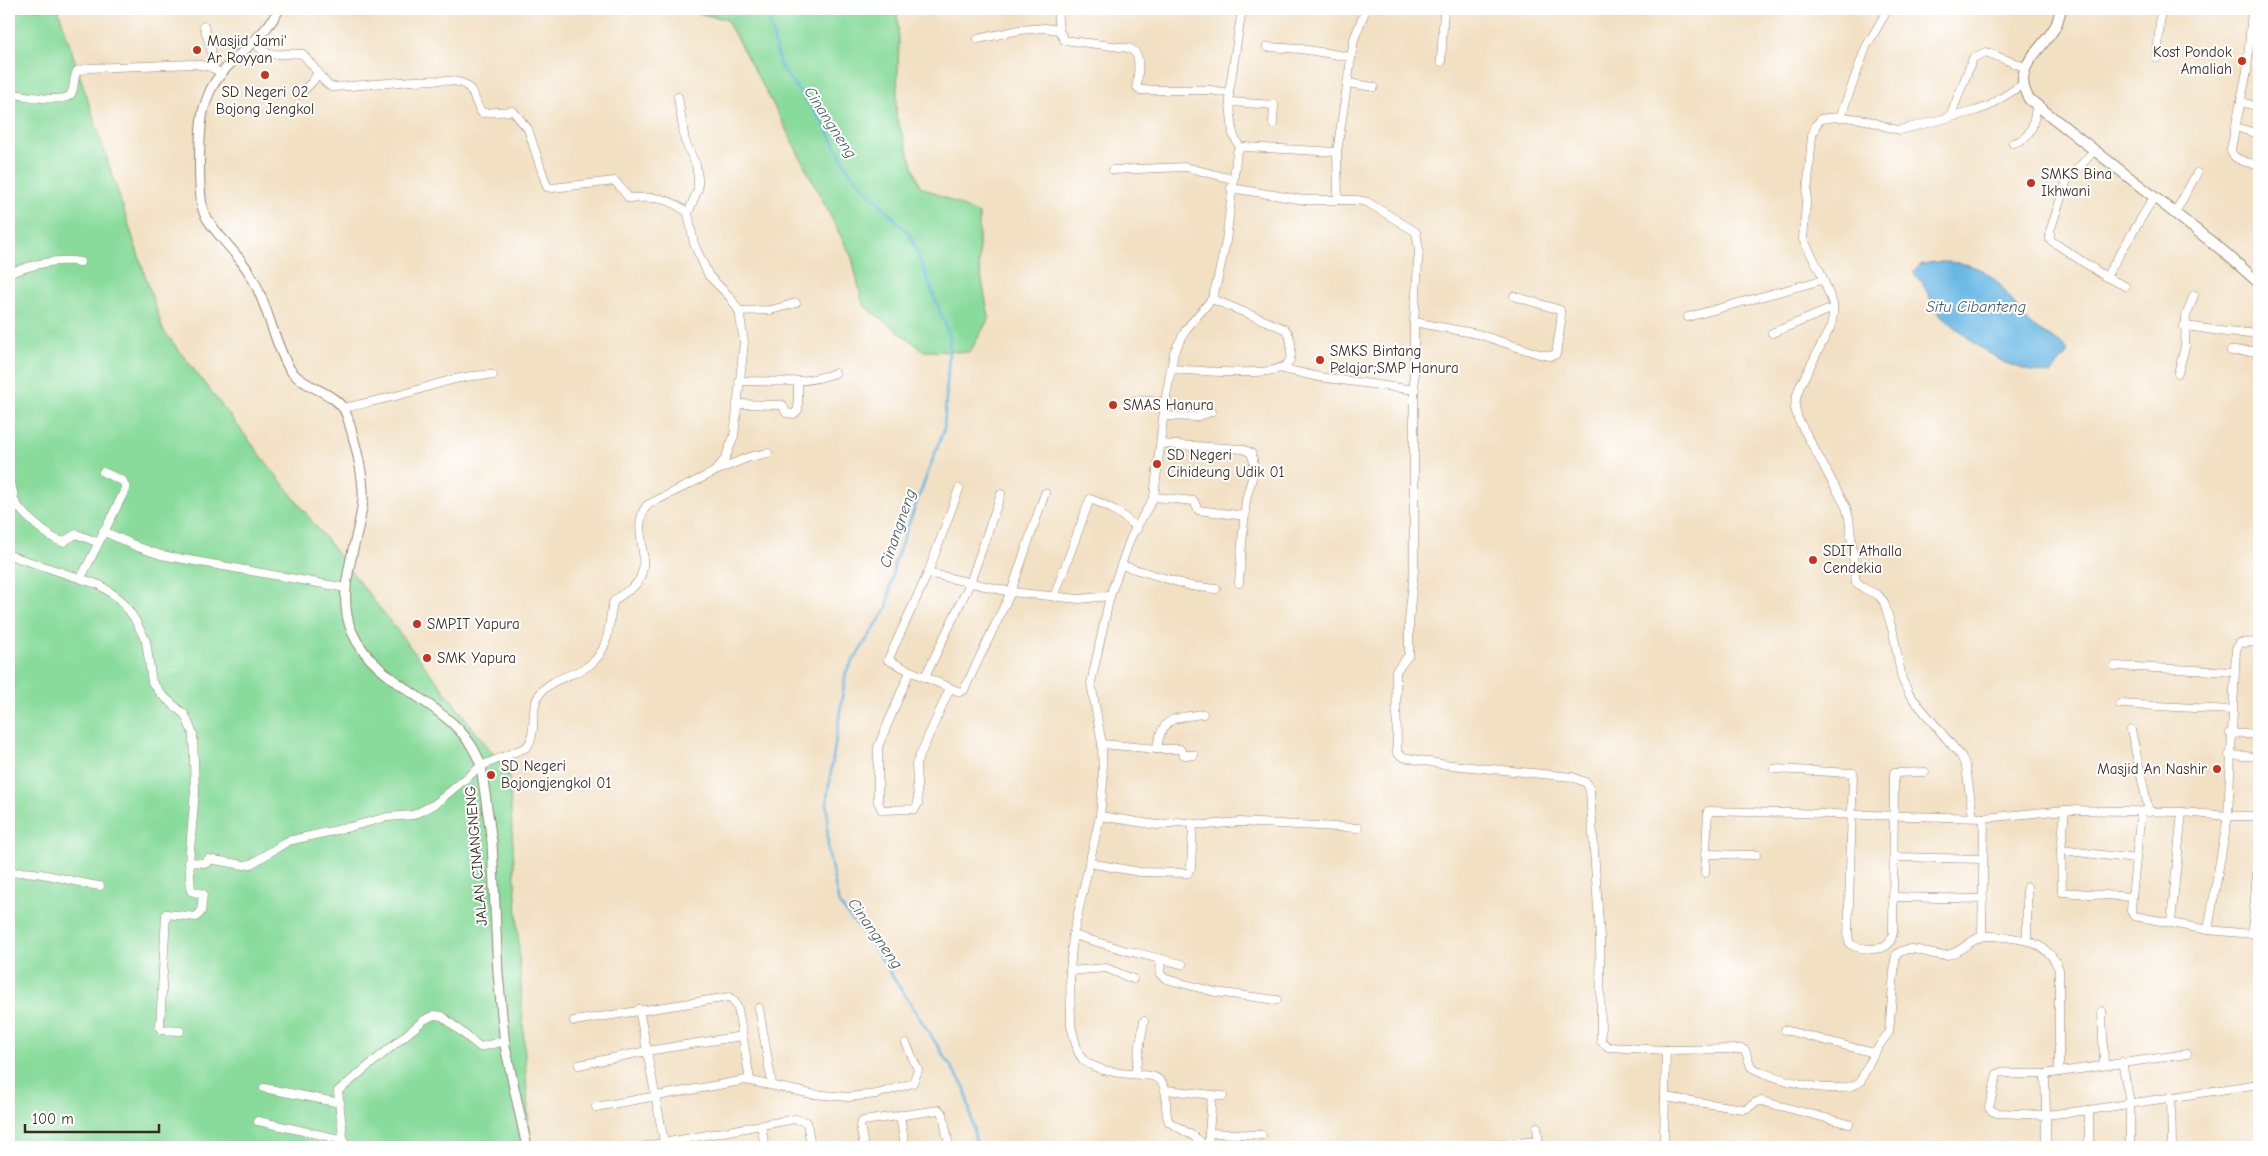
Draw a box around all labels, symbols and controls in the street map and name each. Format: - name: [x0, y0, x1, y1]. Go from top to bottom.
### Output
- place label: Masjid Jami' Ar Royyan: [207, 32, 287, 67]
- place label: Kost Pondok Amaliah: [2153, 43, 2233, 78]
- marker: Masjid Jami' Ar Royyan: [191, 44, 203, 56]
- marker: Kost Pondok Amaliah: [2236, 55, 2248, 67]
- marker: SD Negeri 02 Bojong Jengkol: [259, 69, 271, 81]
- place label: SD Negeri 02 Bojong Jengkol: [216, 83, 314, 118]
- water label: Cinangneng: [800, 83, 860, 162]
- place label: SMKS Bina Ikhwani: [2041, 165, 2112, 200]
- marker: SMKS Bina Ikhwani: [2025, 177, 2037, 189]
- water label: Situ Cibanteng: [1926, 298, 2026, 316]
- place label: SMKS Bintang Pelajar;SMP Hanura: [1330, 342, 1459, 377]
- marker: SMKS Bintang Pelajar;SMP Hanura: [1314, 354, 1326, 366]
- place label: SMAS Hanura: [1123, 396, 1214, 414]
- marker: SMAS Hanura: [1107, 399, 1119, 411]
- place label: SD Negeri Cihideung Udik 01: [1167, 446, 1285, 481]
- marker: SD Negeri Cihideung Udik 01: [1151, 458, 1163, 470]
- water label: Cinangneng: [876, 487, 920, 570]
- place label: SDIT Athalla Cendekia: [1823, 542, 1902, 577]
- marker: SDIT Athalla Cendekia: [1807, 554, 1819, 566]
- place label: SMPIT Yapura: [427, 615, 520, 633]
- marker: SMPIT Yapura: [411, 618, 423, 630]
- place label: SMK Yapura: [437, 649, 516, 667]
- marker: SMK Yapura: [421, 652, 433, 664]
- place label: SD Negeri Bojongjengkol 01: [501, 757, 611, 792]
- place label: Masjid An Nashir: [2097, 760, 2207, 778]
- marker: Masjid An Nashir: [2211, 763, 2223, 775]
- marker: SD Negeri Bojongjengkol 01: [485, 769, 497, 781]
- street label: JALAN CINANGNENG: [461, 785, 491, 927]
- water label: Cinangneng: [844, 895, 906, 972]
- scale bar: [25, 1101, 159, 1133]
- text: 100 m: [32, 1110, 74, 1128]

